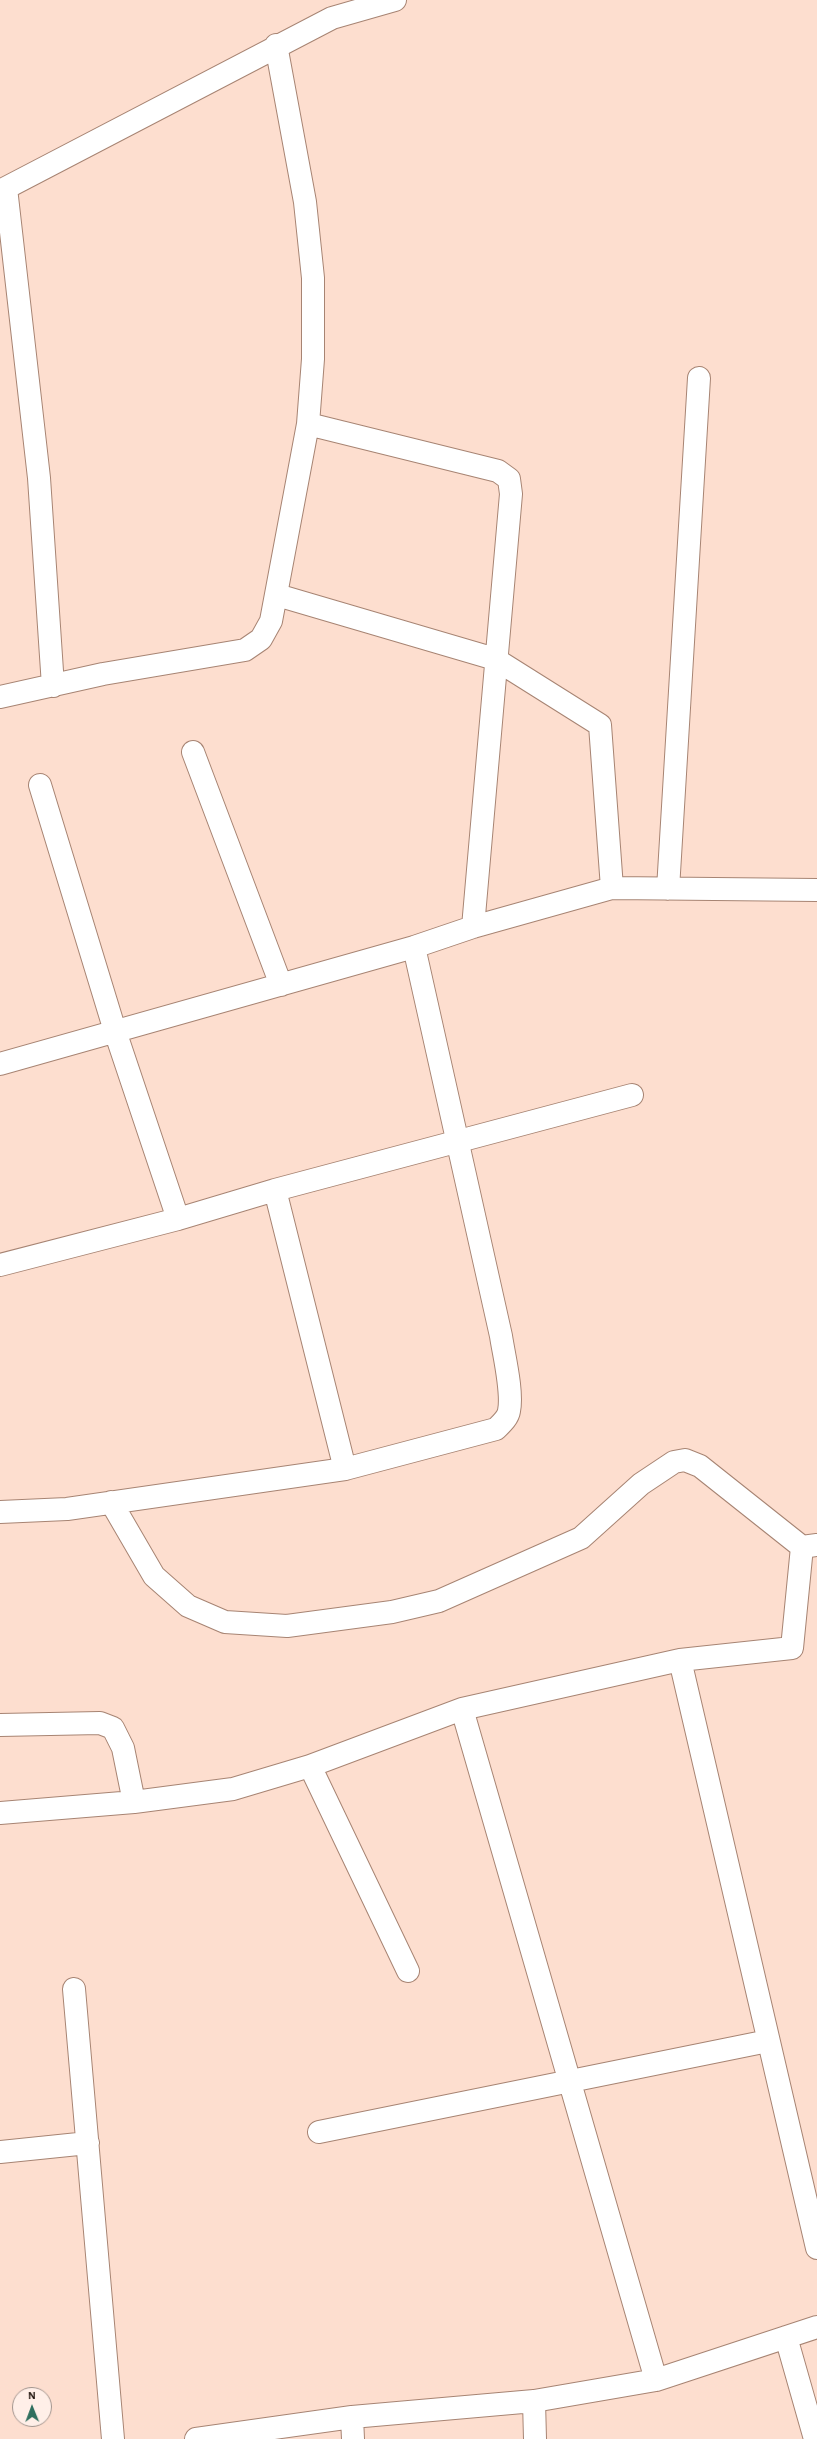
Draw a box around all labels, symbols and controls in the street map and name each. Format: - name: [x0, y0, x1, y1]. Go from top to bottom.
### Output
- north arrow: [12, 2387, 52, 2427]
- text: N: [28, 2390, 36, 2401]

